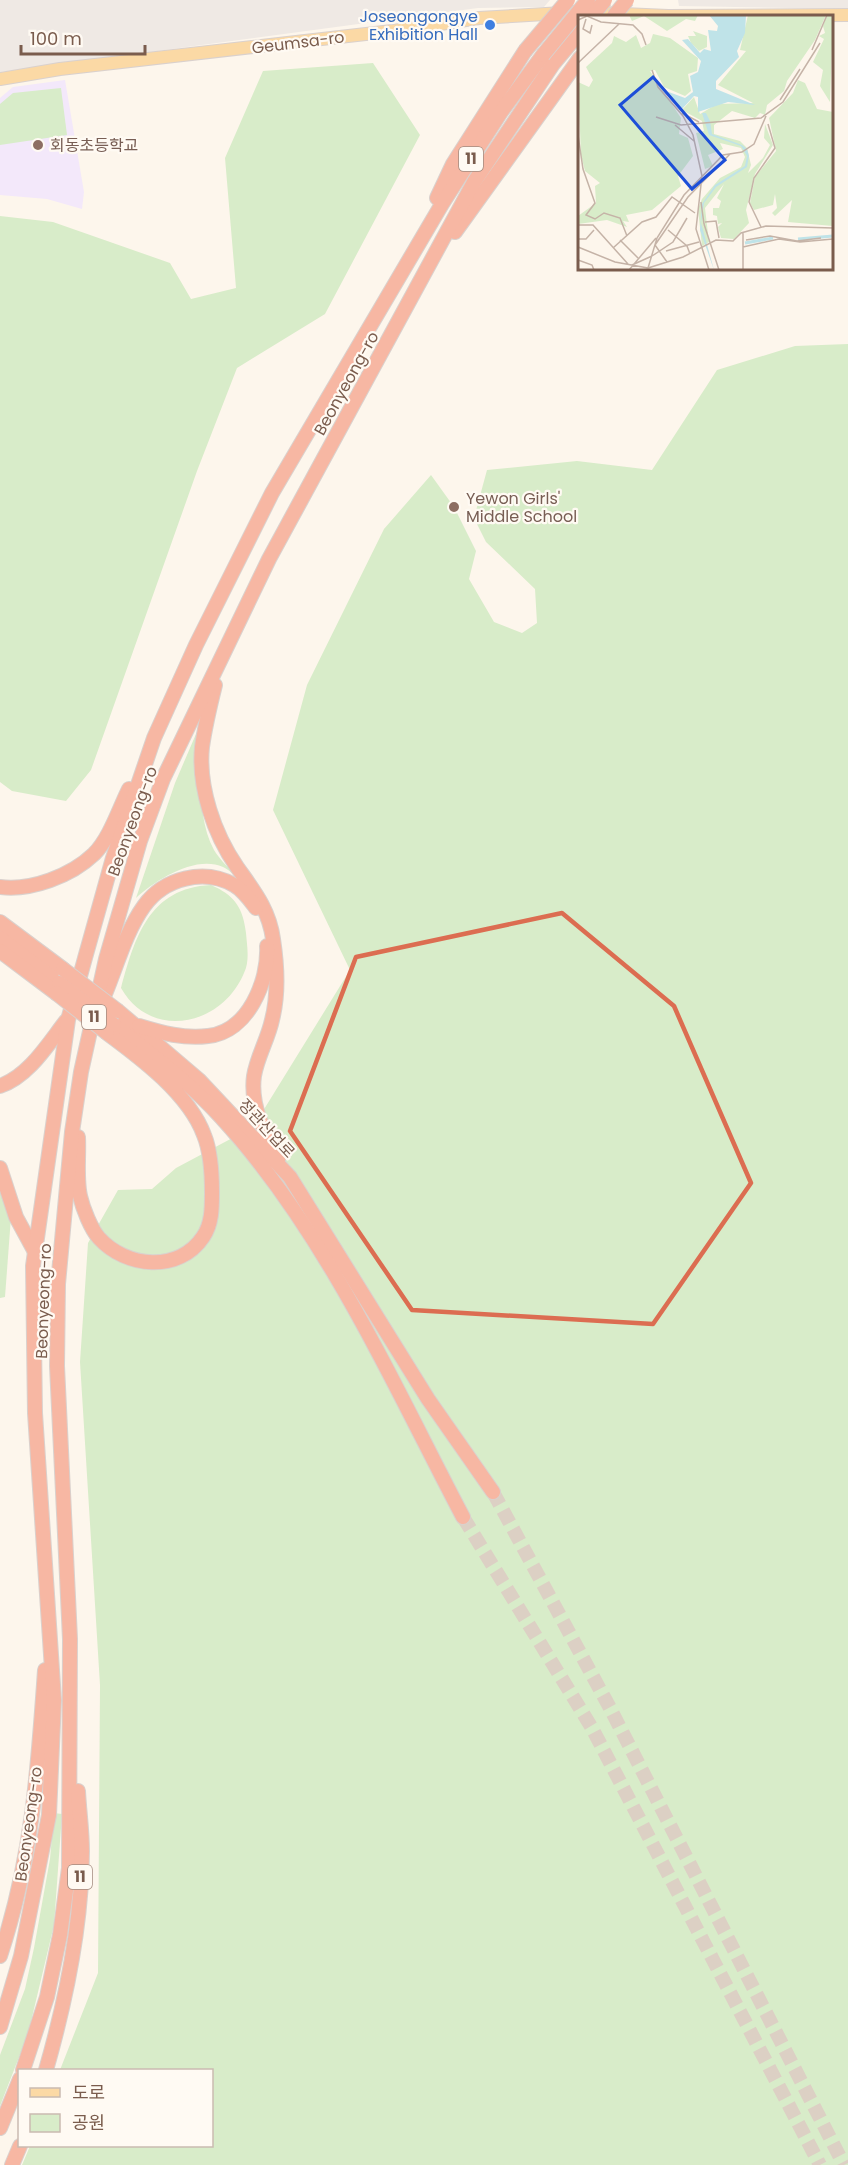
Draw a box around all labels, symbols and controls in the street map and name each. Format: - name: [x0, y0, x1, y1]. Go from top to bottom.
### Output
- place label: Joseongongye Exhibition Hall: [359, 5, 478, 46]
- inset map: [578, 15, 833, 270]
- scale bar: [21, 18, 146, 56]
- marker: Joseongongye Exhibition Hall: [483, 18, 497, 32]
- street label: Geumsa-ro: [250, 25, 346, 60]
- text: 100 m: [30, 26, 82, 51]
- place label: 회동초등학교: [50, 134, 138, 157]
- marker: 회동초등학교: [31, 138, 45, 152]
- road number: 11: [459, 147, 483, 171]
- street label: Beonyeong-ro: [308, 327, 384, 439]
- place label: Yewon Girls' Middle School: [466, 487, 577, 528]
- marker: Yewon Girls' Middle School: [447, 500, 461, 514]
- street label: Beonyeong-ro: [102, 763, 163, 879]
- road number: 11: [82, 1005, 106, 1029]
- street label: 정관산업로: [233, 1094, 300, 1163]
- street label: Beonyeong-ro: [30, 1243, 57, 1359]
- street label: Beonyeong-ro: [9, 1765, 48, 1883]
- road number: 11: [68, 1865, 92, 1889]
- legend: [18, 2069, 213, 2147]
- text: 도로: [72, 2080, 105, 2105]
- text: 공원: [72, 2110, 105, 2135]

